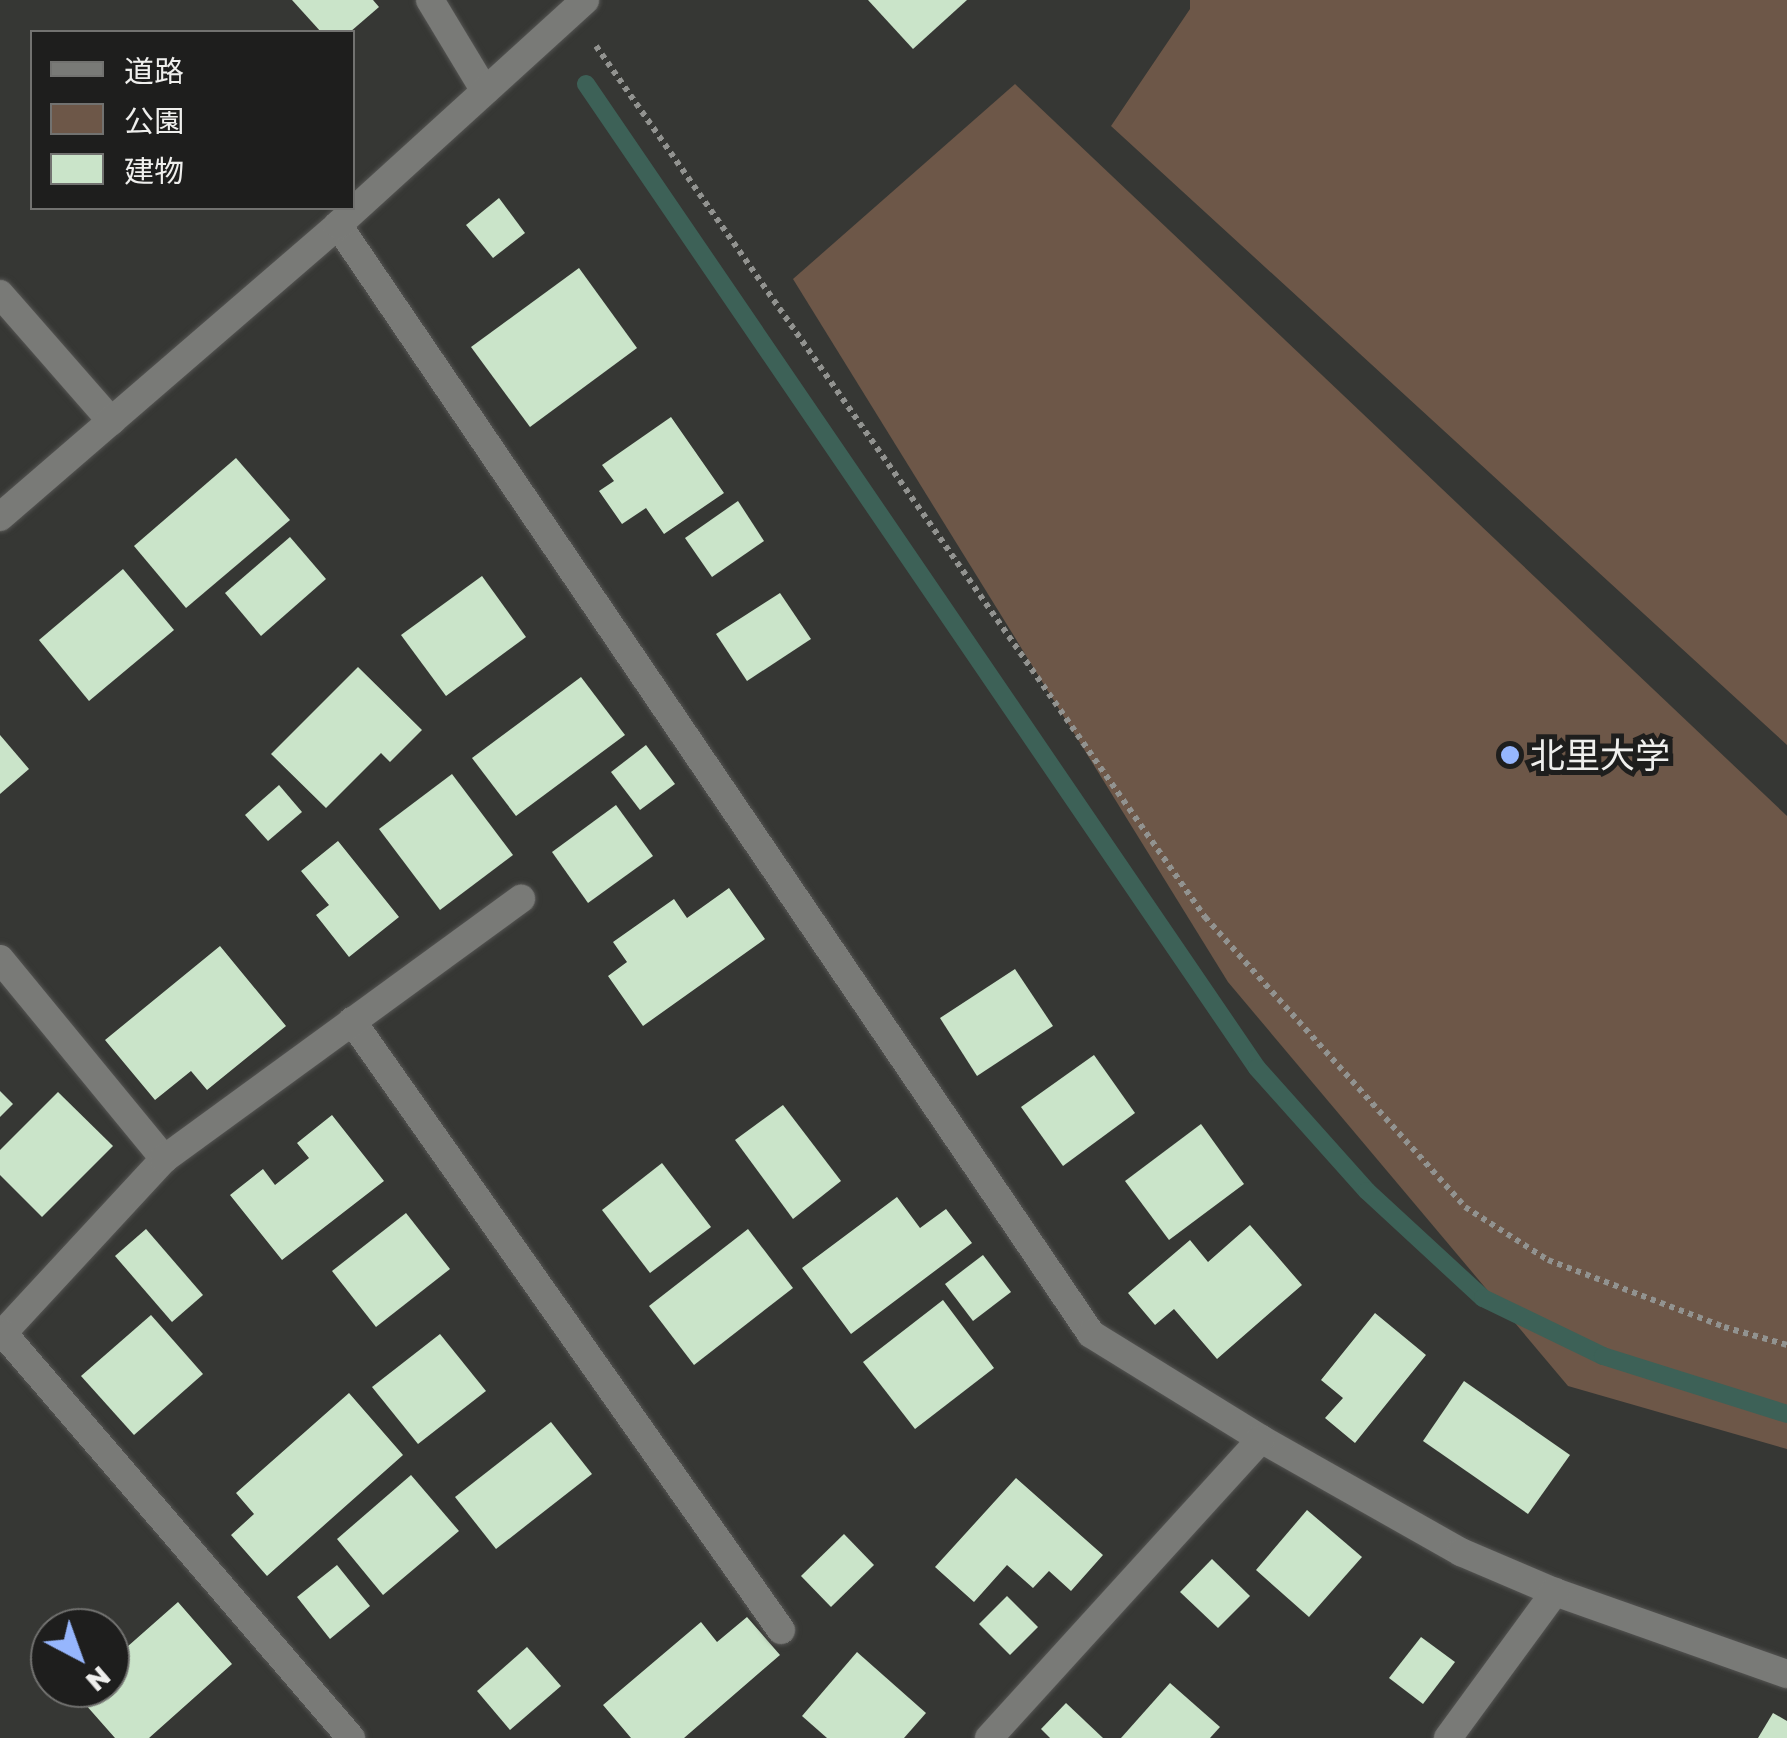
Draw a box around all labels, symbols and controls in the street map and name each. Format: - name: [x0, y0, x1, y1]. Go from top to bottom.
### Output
- legend: [30, 30, 355, 210]
- text: 道路: [124, 53, 184, 89]
- text: 公園: [124, 103, 184, 139]
- text: 建物: [124, 153, 184, 189]
- place label: 北里大学: [1530, 734, 1670, 776]
- marker: 北里大学: [1499, 744, 1521, 766]
- north arrow: [30, 1608, 130, 1708]
- text: N: [80, 1660, 118, 1699]

